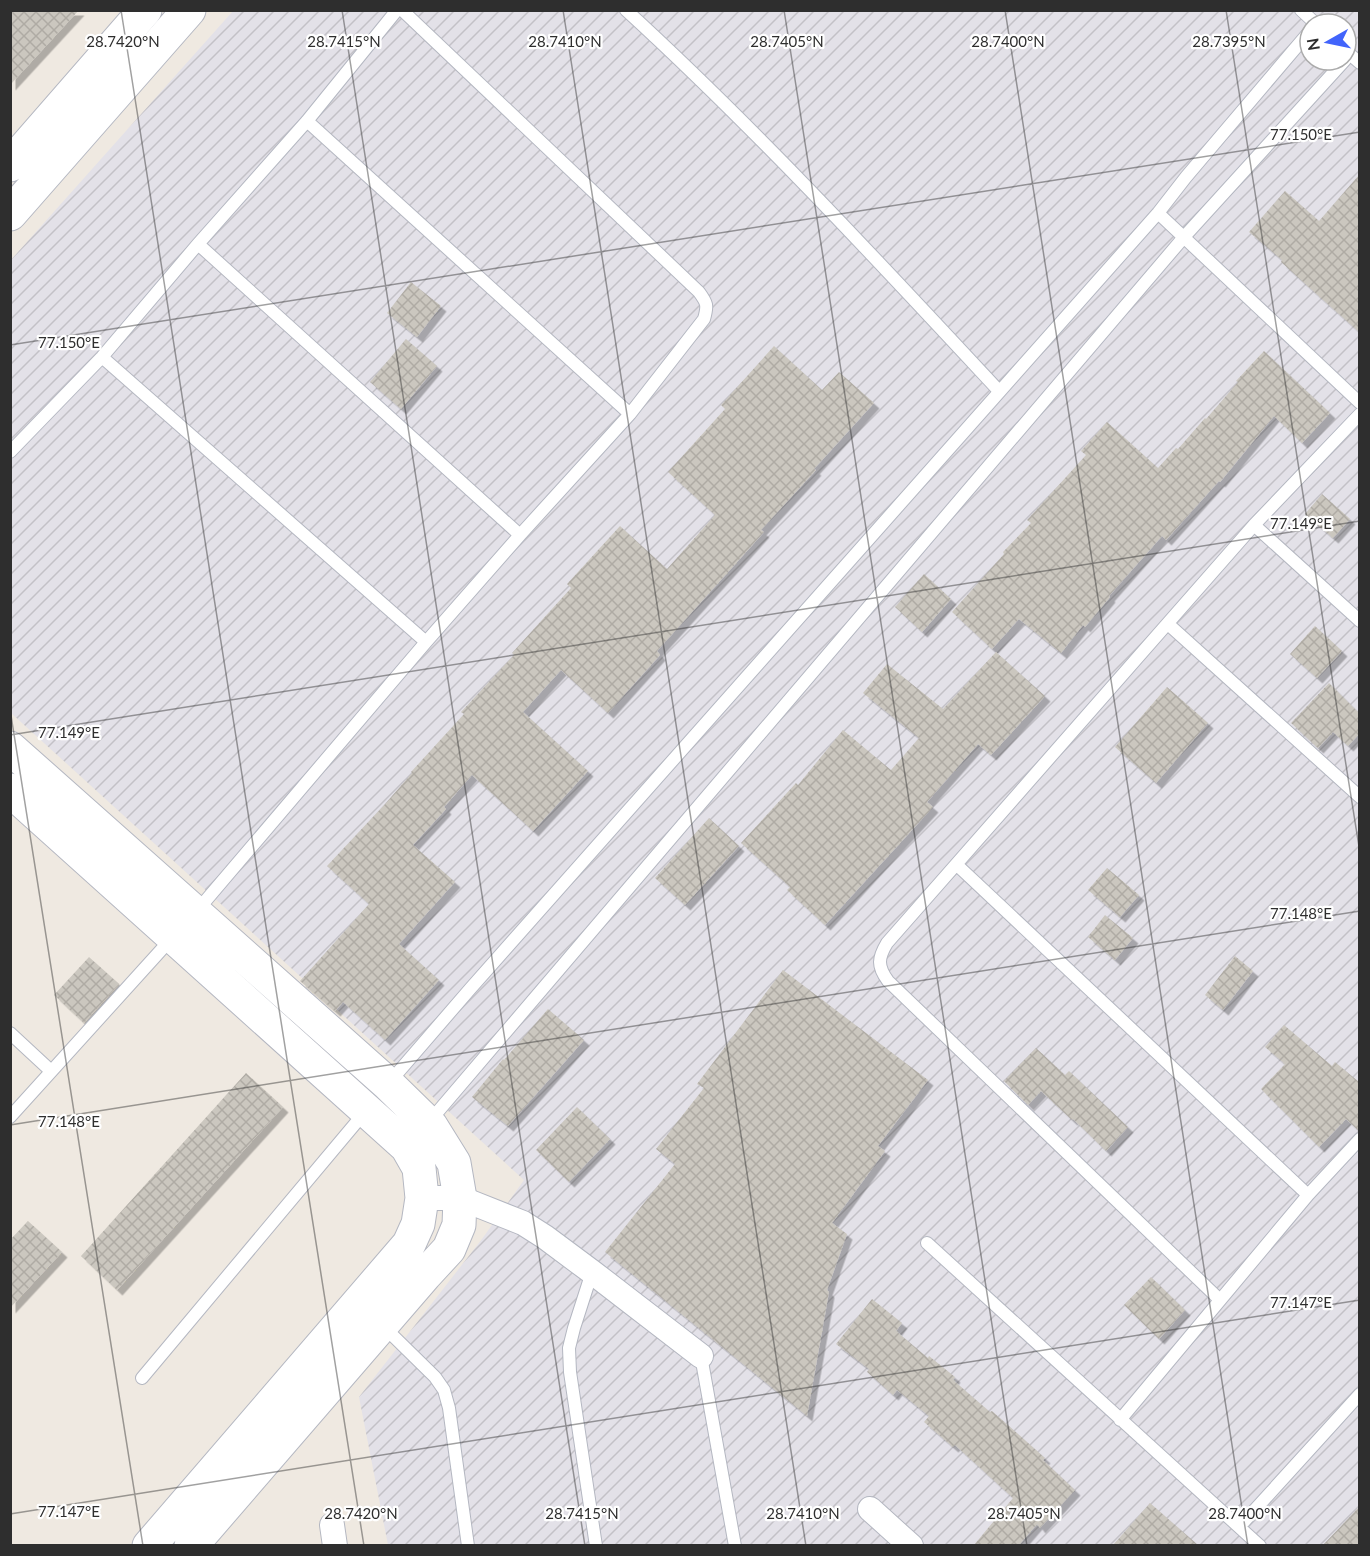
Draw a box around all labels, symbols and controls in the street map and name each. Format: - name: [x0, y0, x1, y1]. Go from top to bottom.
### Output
- north arrow: [1298, 12, 1358, 72]
- text: 28.7420°N: [86, 32, 160, 50]
- text: 28.7415°N: [307, 32, 381, 50]
- text: 28.7410°N: [528, 32, 602, 50]
- text: 28.7405°N: [750, 32, 824, 50]
- text: 28.7400°N: [971, 32, 1045, 50]
- text: 28.7395°N: [1192, 32, 1266, 50]
- text: N: [1302, 37, 1323, 52]
- text: 77.150°E: [1270, 125, 1332, 143]
- text: 77.150°E: [38, 333, 100, 351]
- text: 77.149°E: [1270, 514, 1332, 532]
- text: 77.149°E: [38, 723, 100, 741]
- text: 77.148°E: [1270, 904, 1332, 922]
- text: 77.148°E: [38, 1112, 100, 1130]
- text: 77.147°E: [1270, 1293, 1332, 1311]
- text: 77.147°E: [38, 1502, 100, 1520]
- text: 28.7420°N: [324, 1504, 398, 1522]
- text: 28.7415°N: [545, 1504, 619, 1522]
- text: 28.7410°N: [766, 1504, 840, 1522]
- text: 28.7405°N: [987, 1504, 1061, 1522]
- text: 28.7400°N: [1208, 1504, 1282, 1522]

